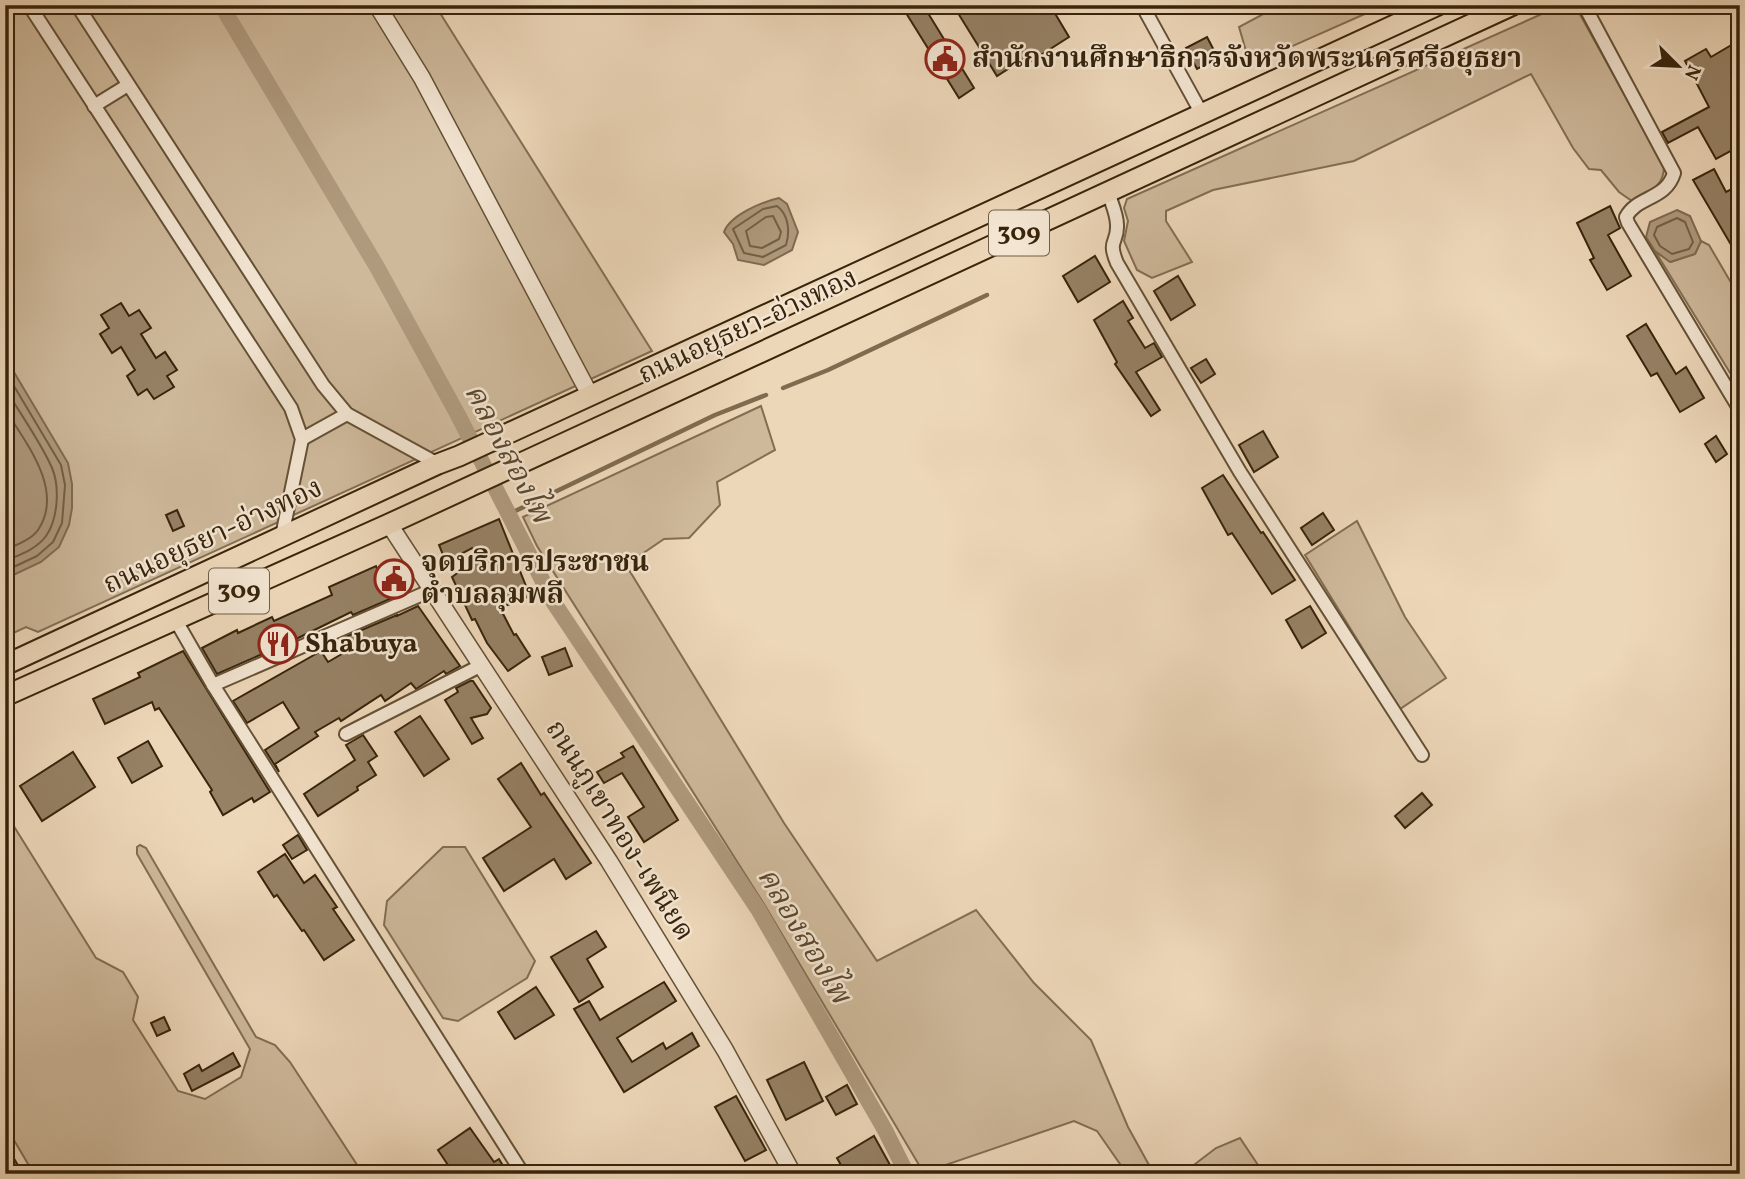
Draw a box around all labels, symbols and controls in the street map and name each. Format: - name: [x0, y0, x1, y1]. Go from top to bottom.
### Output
- north arrow: [1644, 32, 1714, 102]
- public building icon: สำนักงานศึกษาธิการจังหวัดพระนครศรีอยุธยา: [924, 38, 966, 80]
- place label: สำนักงานศึกษาธิการจังหวัดพระนครศรีอยุธยา: [972, 40, 1522, 79]
- text: N: [1677, 61, 1706, 84]
- road number: 309: [989, 210, 1049, 256]
- street label: ถนนอยุธยา-อ่างทอง: [632, 259, 864, 395]
- water label: คลองสองไพ: [453, 376, 564, 532]
- street label: ถนนอยุธยา-อ่างทอง: [97, 469, 329, 605]
- place label: จุดบริการประชาชน ตำบลลุมพลี: [421, 544, 649, 615]
- public building icon: จุดบริการประชาชน ตำบลลุมพลี: [373, 558, 415, 600]
- road number: 309: [209, 568, 269, 614]
- restaurant icon: Shabuya: [257, 623, 299, 665]
- place label: Shabuya: [305, 625, 418, 664]
- street label: ถนนภูเขาทอง-เพนียด: [535, 713, 703, 949]
- water label: คลองสองไพ: [746, 859, 863, 1013]

